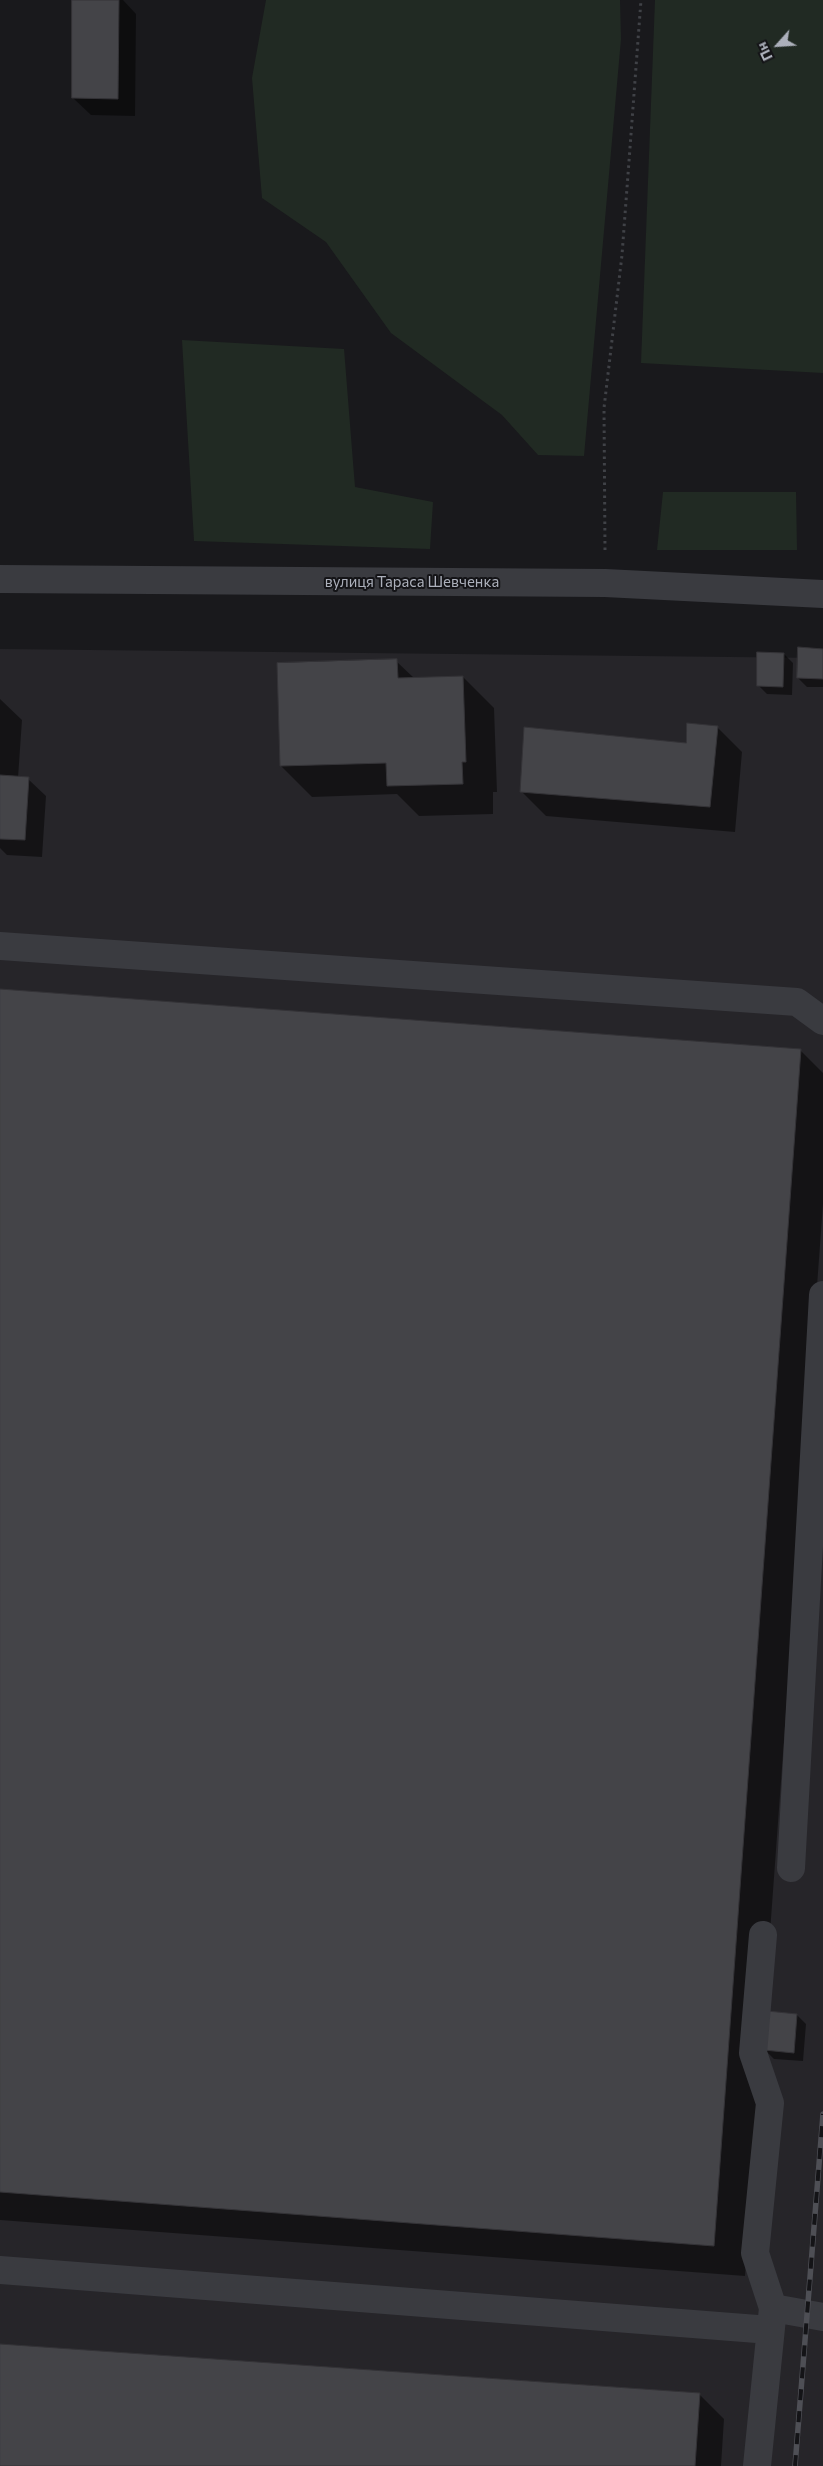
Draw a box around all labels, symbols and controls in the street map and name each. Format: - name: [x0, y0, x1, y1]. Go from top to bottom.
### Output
- north arrow: [753, 20, 803, 70]
- text: Пн: [752, 40, 776, 64]
- street label: вулиця Тараса Шевченка: [325, 573, 499, 591]

